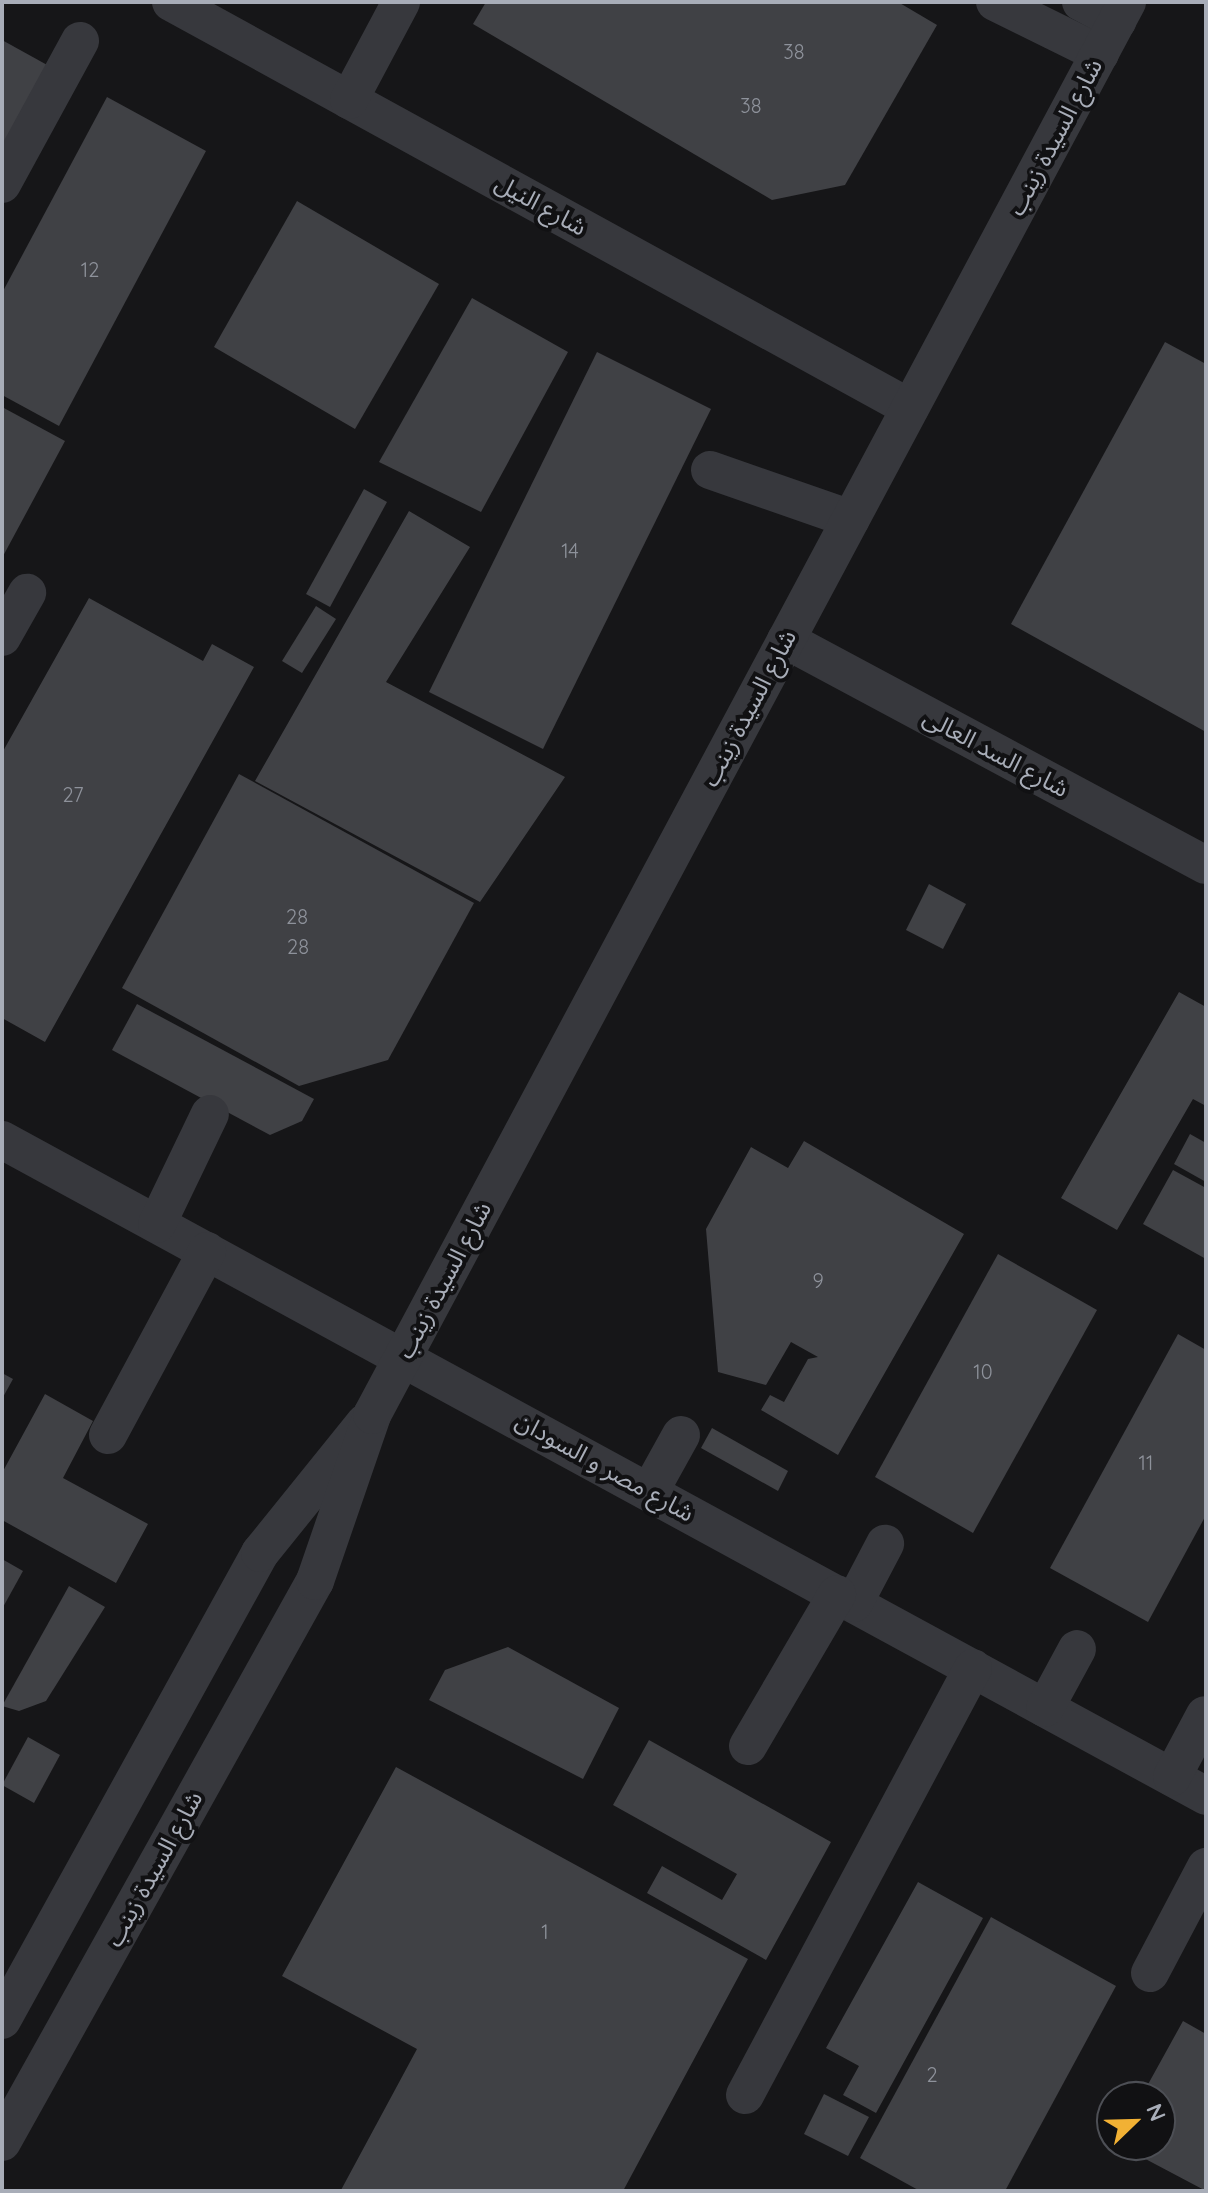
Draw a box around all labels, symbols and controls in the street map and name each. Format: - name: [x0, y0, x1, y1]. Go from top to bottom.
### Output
- house number: 38: [783, 39, 805, 63]
- street label: شارع السيدة زينب: [1002, 54, 1108, 220]
- house number: 38: [740, 93, 762, 117]
- street label: شارع النيل: [490, 168, 592, 242]
- house number: 12: [81, 257, 99, 281]
- house number: 14: [561, 538, 579, 562]
- street label: شارع السيدة زينب: [696, 625, 802, 791]
- street label: شارع السد العالى: [918, 703, 1074, 803]
- house number: 27: [63, 782, 83, 806]
- house number: 28: [286, 904, 308, 928]
- house number: 28: [287, 934, 309, 958]
- street label: شارع السيدة زينب: [391, 1197, 497, 1363]
- house number: 9: [812, 1268, 824, 1292]
- house number: 10: [973, 1359, 993, 1383]
- street label: شارع مصر و السودان: [511, 1406, 699, 1528]
- house number: 11: [1139, 1450, 1153, 1474]
- street label: شارع السيدة زينب: [99, 1786, 209, 1952]
- house number: 1: [541, 1919, 549, 1943]
- house number: 2: [926, 2062, 938, 2086]
- north arrow: [1096, 2081, 1176, 2161]
- text: N: [1140, 2099, 1172, 2125]

